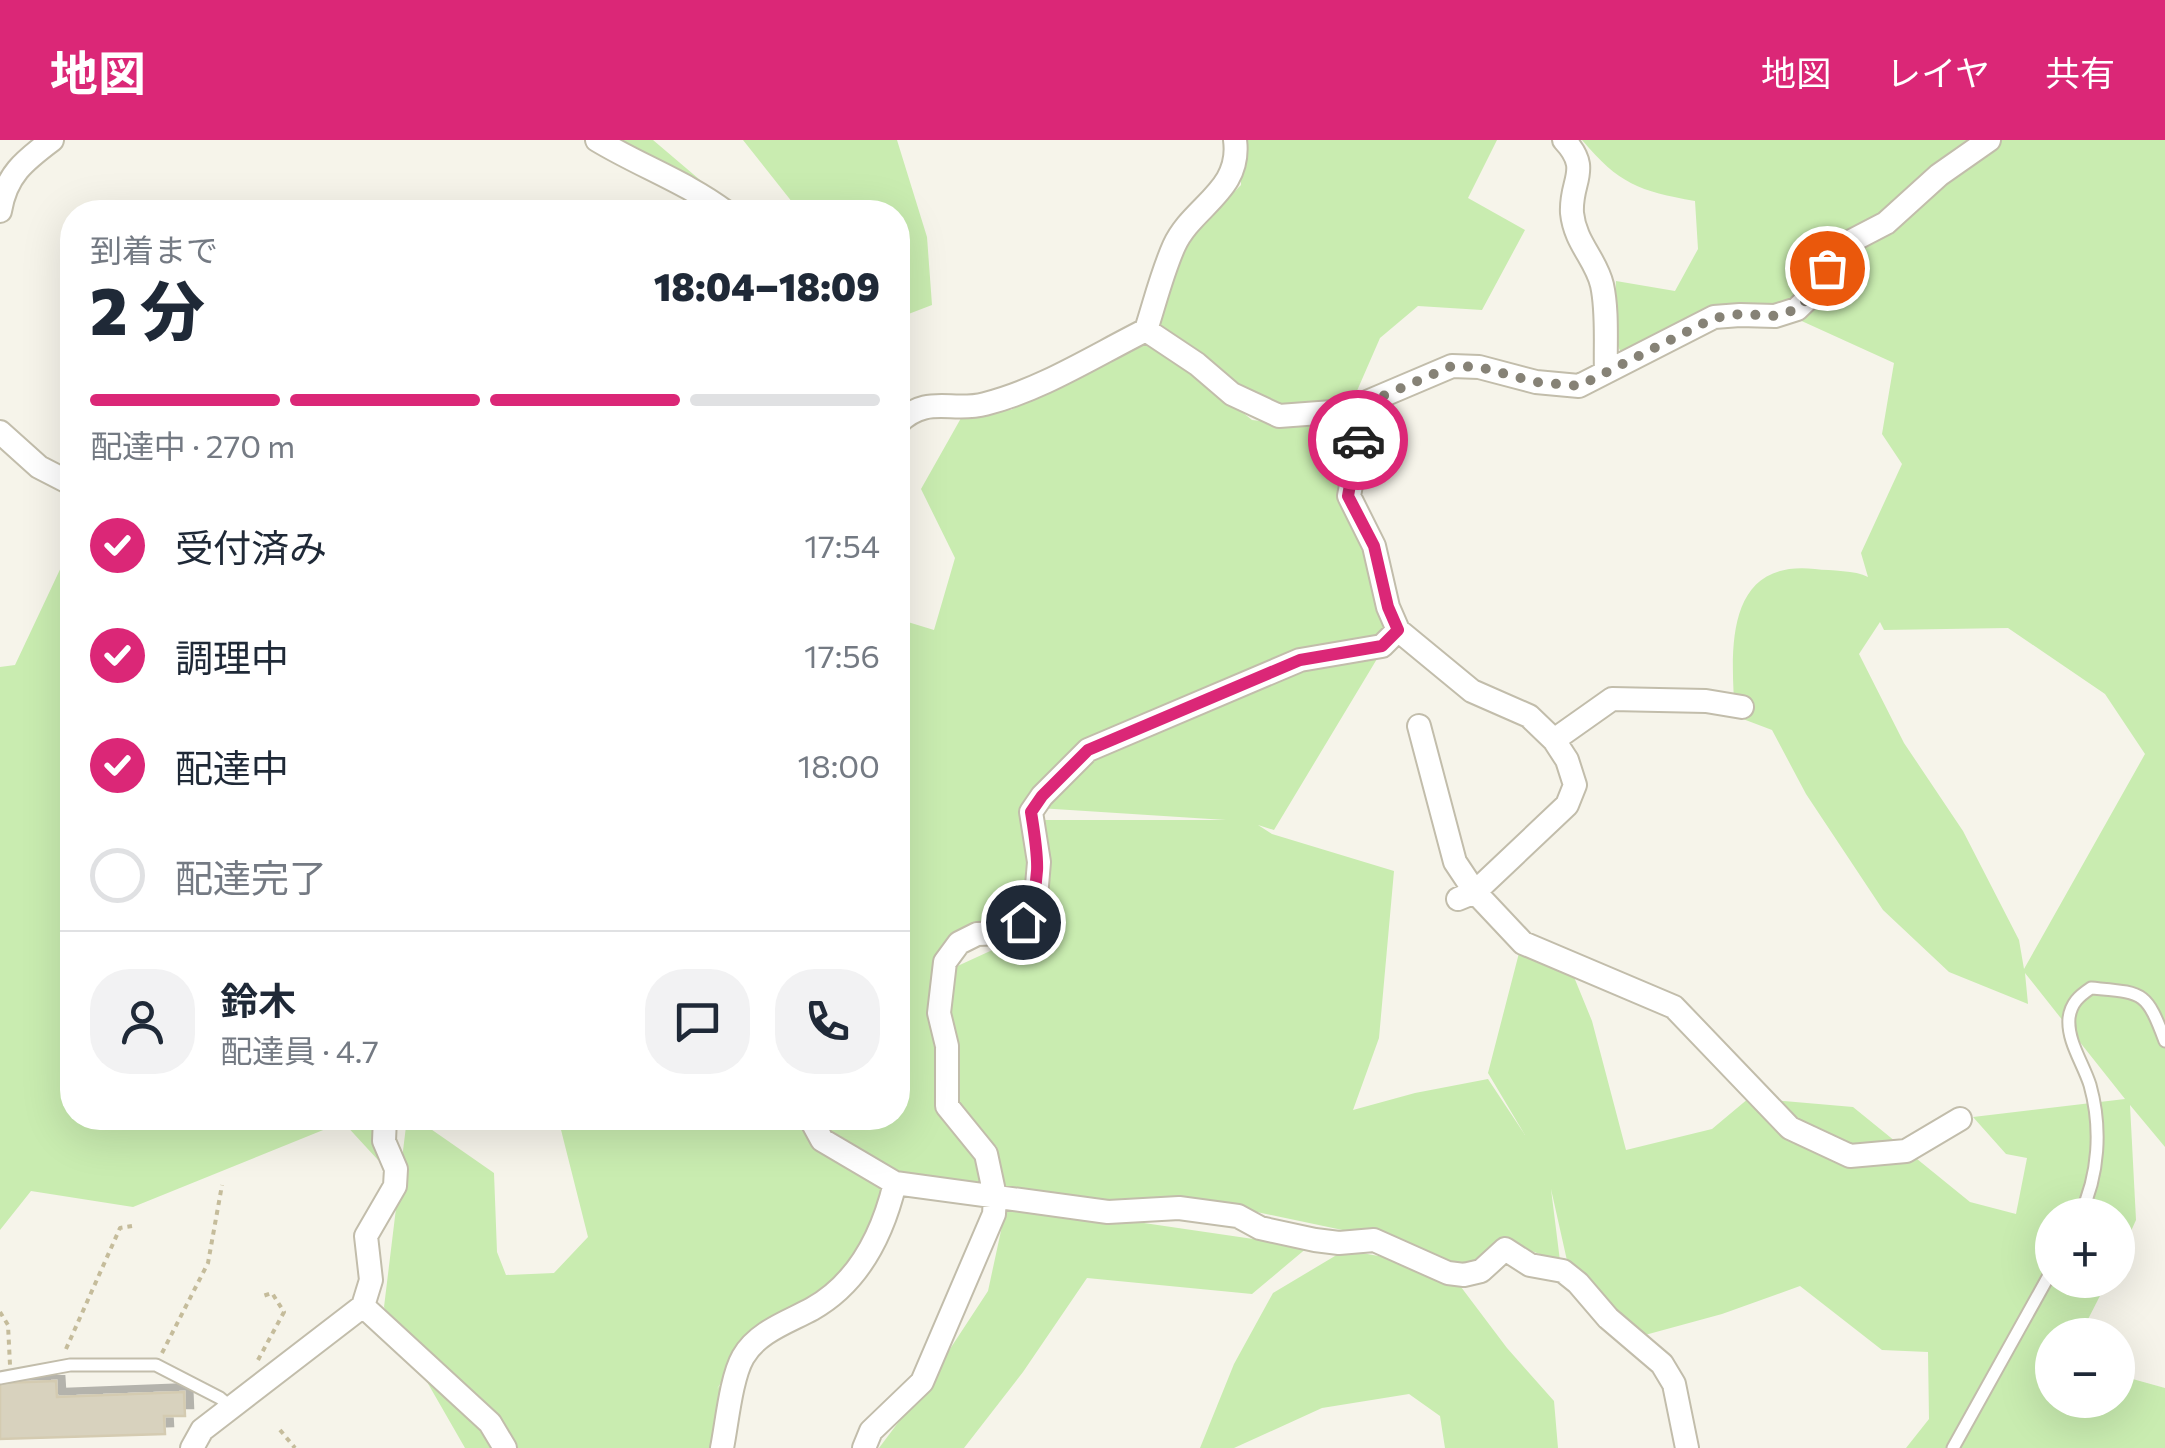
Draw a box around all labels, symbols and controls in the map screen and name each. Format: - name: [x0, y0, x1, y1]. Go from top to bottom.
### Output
- text: 地図: [50, 42, 146, 101]
- text: 地図: [1761, 50, 1831, 93]
- text: レイヤ: [1886, 50, 1990, 93]
- text: 共有: [2045, 50, 2115, 93]
- pin: [1785, 226, 1870, 311]
- text: 到着まで: [90, 229, 218, 269]
- icon: bag: [1800, 241, 1855, 296]
- text: 18:04–18:09: [654, 262, 880, 309]
- text: 2 分: [90, 269, 205, 348]
- courier: [1308, 390, 1408, 490]
- icon: car: [1331, 413, 1386, 468]
- text: 配達中 · 270 m: [90, 425, 295, 465]
- icon: check: [90, 518, 145, 573]
- text: 受付済み: [175, 523, 327, 570]
- text: 17:54: [804, 525, 880, 565]
- icon: check: [90, 628, 145, 683]
- text: 調理中: [175, 633, 289, 680]
- text: 17:56: [804, 635, 880, 675]
- icon: check: [90, 738, 145, 793]
- text: 配達中: [175, 743, 289, 790]
- text: 18:00: [798, 745, 880, 785]
- text: 配達完了: [175, 853, 327, 900]
- pin: [981, 880, 1066, 965]
- icon: home: [996, 895, 1051, 950]
- button: person: [90, 969, 195, 1074]
- button: chat: [645, 969, 750, 1074]
- button: phone: [775, 969, 880, 1074]
- text: 鈴木: [220, 976, 296, 1023]
- text: 配達員 · 4.7: [220, 1030, 379, 1070]
- map controls: [2035, 1198, 2135, 1418]
- button: +: [2035, 1198, 2135, 1298]
- button: −: [2035, 1318, 2135, 1418]

